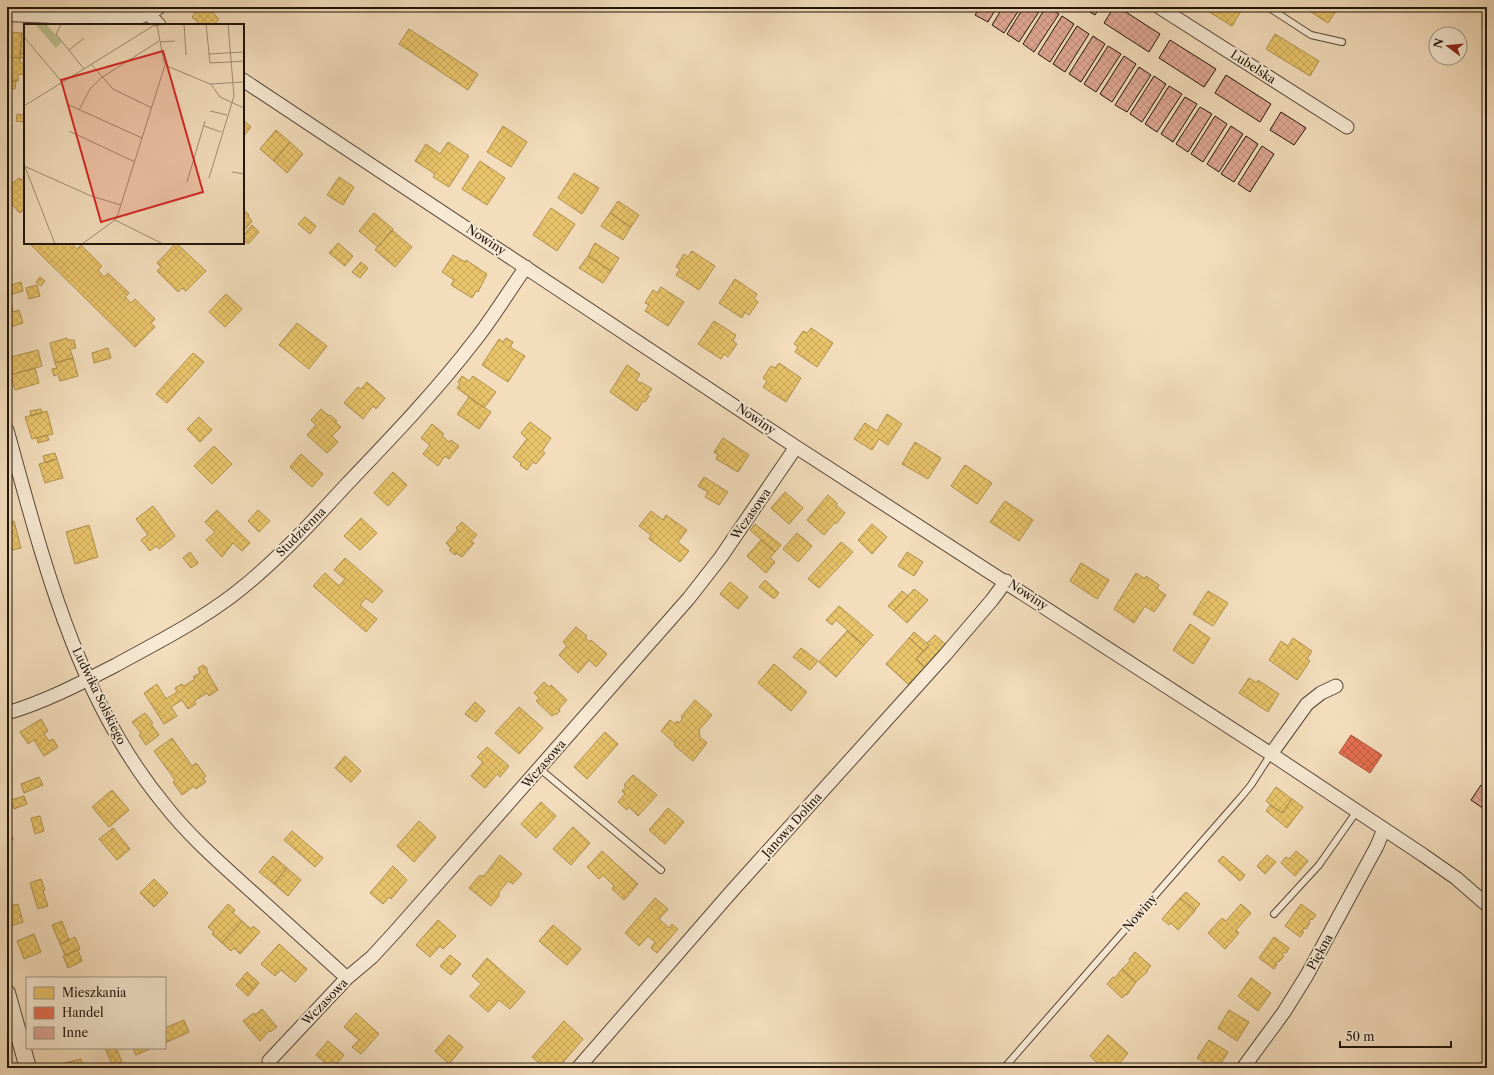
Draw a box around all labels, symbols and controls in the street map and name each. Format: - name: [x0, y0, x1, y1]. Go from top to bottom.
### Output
- inset map: [24, 24, 244, 244]
- north arrow: [1428, 26, 1468, 66]
- text: N: [1430, 36, 1447, 50]
- street label: Lubelska: [1228, 46, 1279, 87]
- street label: Nowiny: [464, 221, 509, 258]
- street label: Nowiny: [734, 400, 779, 437]
- street label: Wczasowa: [727, 485, 774, 543]
- street label: Studzienna: [273, 503, 329, 560]
- street label: Nowiny: [1006, 576, 1051, 613]
- street label: Ludwika Solskiego: [69, 645, 130, 747]
- street label: Wczasowa: [518, 736, 569, 792]
- street label: Janowa Dolina: [757, 789, 825, 862]
- street label: Nowiny: [1119, 891, 1160, 934]
- street label: Piękna: [1304, 930, 1336, 972]
- street label: Wczasowa: [298, 975, 351, 1029]
- legend: [26, 977, 166, 1049]
- text: Mieszkania: [62, 985, 127, 1000]
- text: Handel: [62, 1005, 104, 1020]
- scale bar: [1340, 1023, 1451, 1049]
- text: Inne: [62, 1025, 89, 1040]
- text: 50 m: [1346, 1029, 1375, 1044]

